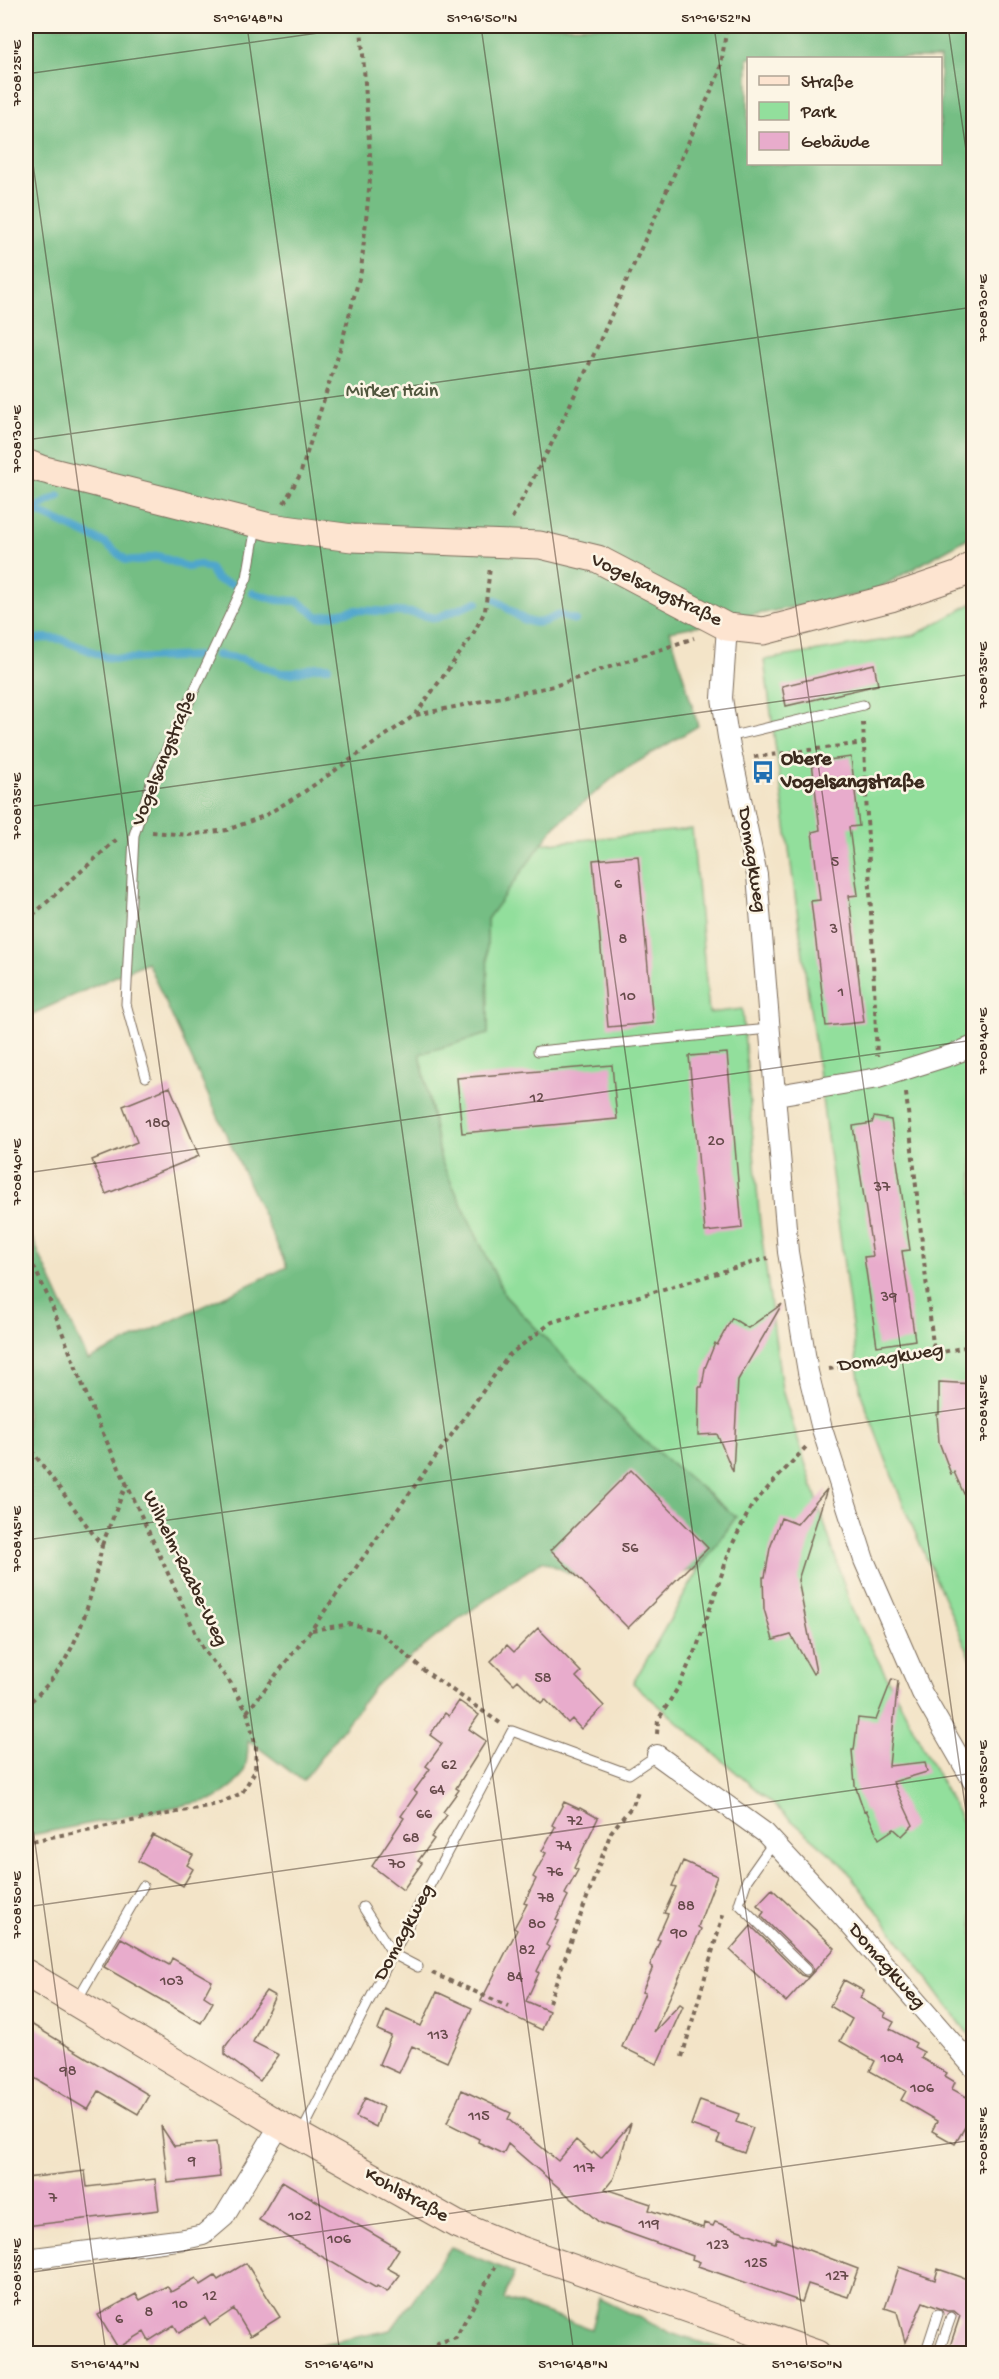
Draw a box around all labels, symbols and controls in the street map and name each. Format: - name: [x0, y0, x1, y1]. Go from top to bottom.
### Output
- text: 51°16'48"N: [213, 10, 283, 28]
- text: 51°16'50"N: [447, 10, 518, 28]
- text: 51°16'52"N: [681, 10, 751, 28]
- text: 7°08'25"E: [9, 39, 27, 107]
- legend: [747, 57, 942, 165]
- text: Straße: [801, 73, 854, 94]
- text: Park: [800, 103, 837, 124]
- text: Gebäude: [801, 133, 870, 154]
- text: 7°08'30"E: [975, 274, 993, 342]
- park label: Mirker Hain: [346, 381, 439, 404]
- text: 7°08'30"E: [9, 405, 27, 473]
- street label: Vogelsangstraße: [586, 549, 726, 633]
- text: 7°08'35"E: [975, 641, 993, 709]
- street label: Vogelsangstraße: [127, 688, 203, 831]
- place label: Obere Vogelsangstraße: [780, 749, 925, 795]
- bus stop icon: Obere Vogelsangstraße: [750, 759, 776, 785]
- text: 7°08'35"E: [9, 772, 27, 840]
- street label: Domagkweg: [731, 804, 771, 914]
- house number: 5: [831, 854, 839, 873]
- house number: 6: [614, 876, 623, 895]
- house number: 3: [829, 921, 838, 940]
- house number: 8: [619, 931, 628, 950]
- house number: 1: [837, 984, 844, 1003]
- house number: 10: [619, 988, 636, 1007]
- text: 7°08'40"E: [975, 1007, 993, 1075]
- house number: 12: [529, 1090, 544, 1109]
- house number: 180: [145, 1115, 170, 1134]
- house number: 20: [708, 1133, 724, 1152]
- text: 7°08'40"E: [9, 1138, 27, 1206]
- house number: 37: [873, 1179, 891, 1198]
- house number: 39: [880, 1289, 897, 1308]
- street label: Domagkweg: [835, 1339, 945, 1379]
- text: 7°08'45"E: [975, 1375, 993, 1442]
- street label: Wilhelm-Raabe-Weg: [136, 1487, 232, 1651]
- text: 7°08'45"E: [9, 1506, 27, 1573]
- house number: 56: [622, 1540, 639, 1559]
- house number: 58: [534, 1670, 552, 1689]
- text: 7°08'50"E: [975, 1740, 993, 1809]
- house number: 62: [441, 1757, 457, 1776]
- house number: 64: [429, 1782, 445, 1801]
- house number: 66: [416, 1806, 433, 1825]
- house number: 72: [566, 1813, 583, 1832]
- house number: 68: [403, 1830, 420, 1849]
- house number: 74: [555, 1838, 572, 1857]
- house number: 70: [387, 1856, 406, 1875]
- house number: 76: [546, 1864, 564, 1883]
- text: 7°08'50"E: [9, 1871, 27, 1940]
- street label: Domagkweg: [369, 1881, 440, 1987]
- house number: 78: [536, 1890, 555, 1909]
- house number: 88: [677, 1898, 695, 1917]
- house number: 80: [528, 1916, 546, 1935]
- street label: Domagkweg: [841, 1918, 930, 2015]
- house number: 90: [669, 1925, 688, 1944]
- house number: 82: [519, 1942, 535, 1961]
- house number: 84: [507, 1969, 524, 1988]
- house number: 103: [159, 1973, 184, 1992]
- house number: 113: [426, 2027, 449, 2046]
- house number: 104: [879, 2050, 904, 2069]
- house number: 98: [59, 2063, 77, 2082]
- house number: 106: [909, 2080, 935, 2099]
- text: 7°08'55"E: [975, 2107, 993, 2175]
- house number: 115: [467, 2108, 490, 2127]
- house number: 9: [187, 2153, 196, 2172]
- house number: 117: [572, 2160, 595, 2179]
- street label: Kohlstraße: [360, 2163, 453, 2229]
- house number: 7: [48, 2190, 58, 2209]
- house number: 102: [287, 2208, 312, 2227]
- house number: 119: [638, 2216, 659, 2235]
- house number: 106: [326, 2231, 352, 2250]
- house number: 123: [706, 2237, 729, 2256]
- text: 7°08'55"E: [9, 2238, 27, 2306]
- house number: 125: [744, 2255, 767, 2274]
- house number: 127: [825, 2268, 849, 2287]
- house number: 12: [202, 2288, 217, 2307]
- house number: 10: [171, 2296, 188, 2315]
- house number: 8: [145, 2304, 154, 2323]
- house number: 6: [115, 2311, 124, 2330]
- text: 51°16'44"N: [71, 2356, 139, 2374]
- text: 51°16'46"N: [305, 2356, 374, 2374]
- text: 51°16'48"N: [538, 2356, 608, 2374]
- text: 51°16'50"N: [772, 2356, 843, 2374]

